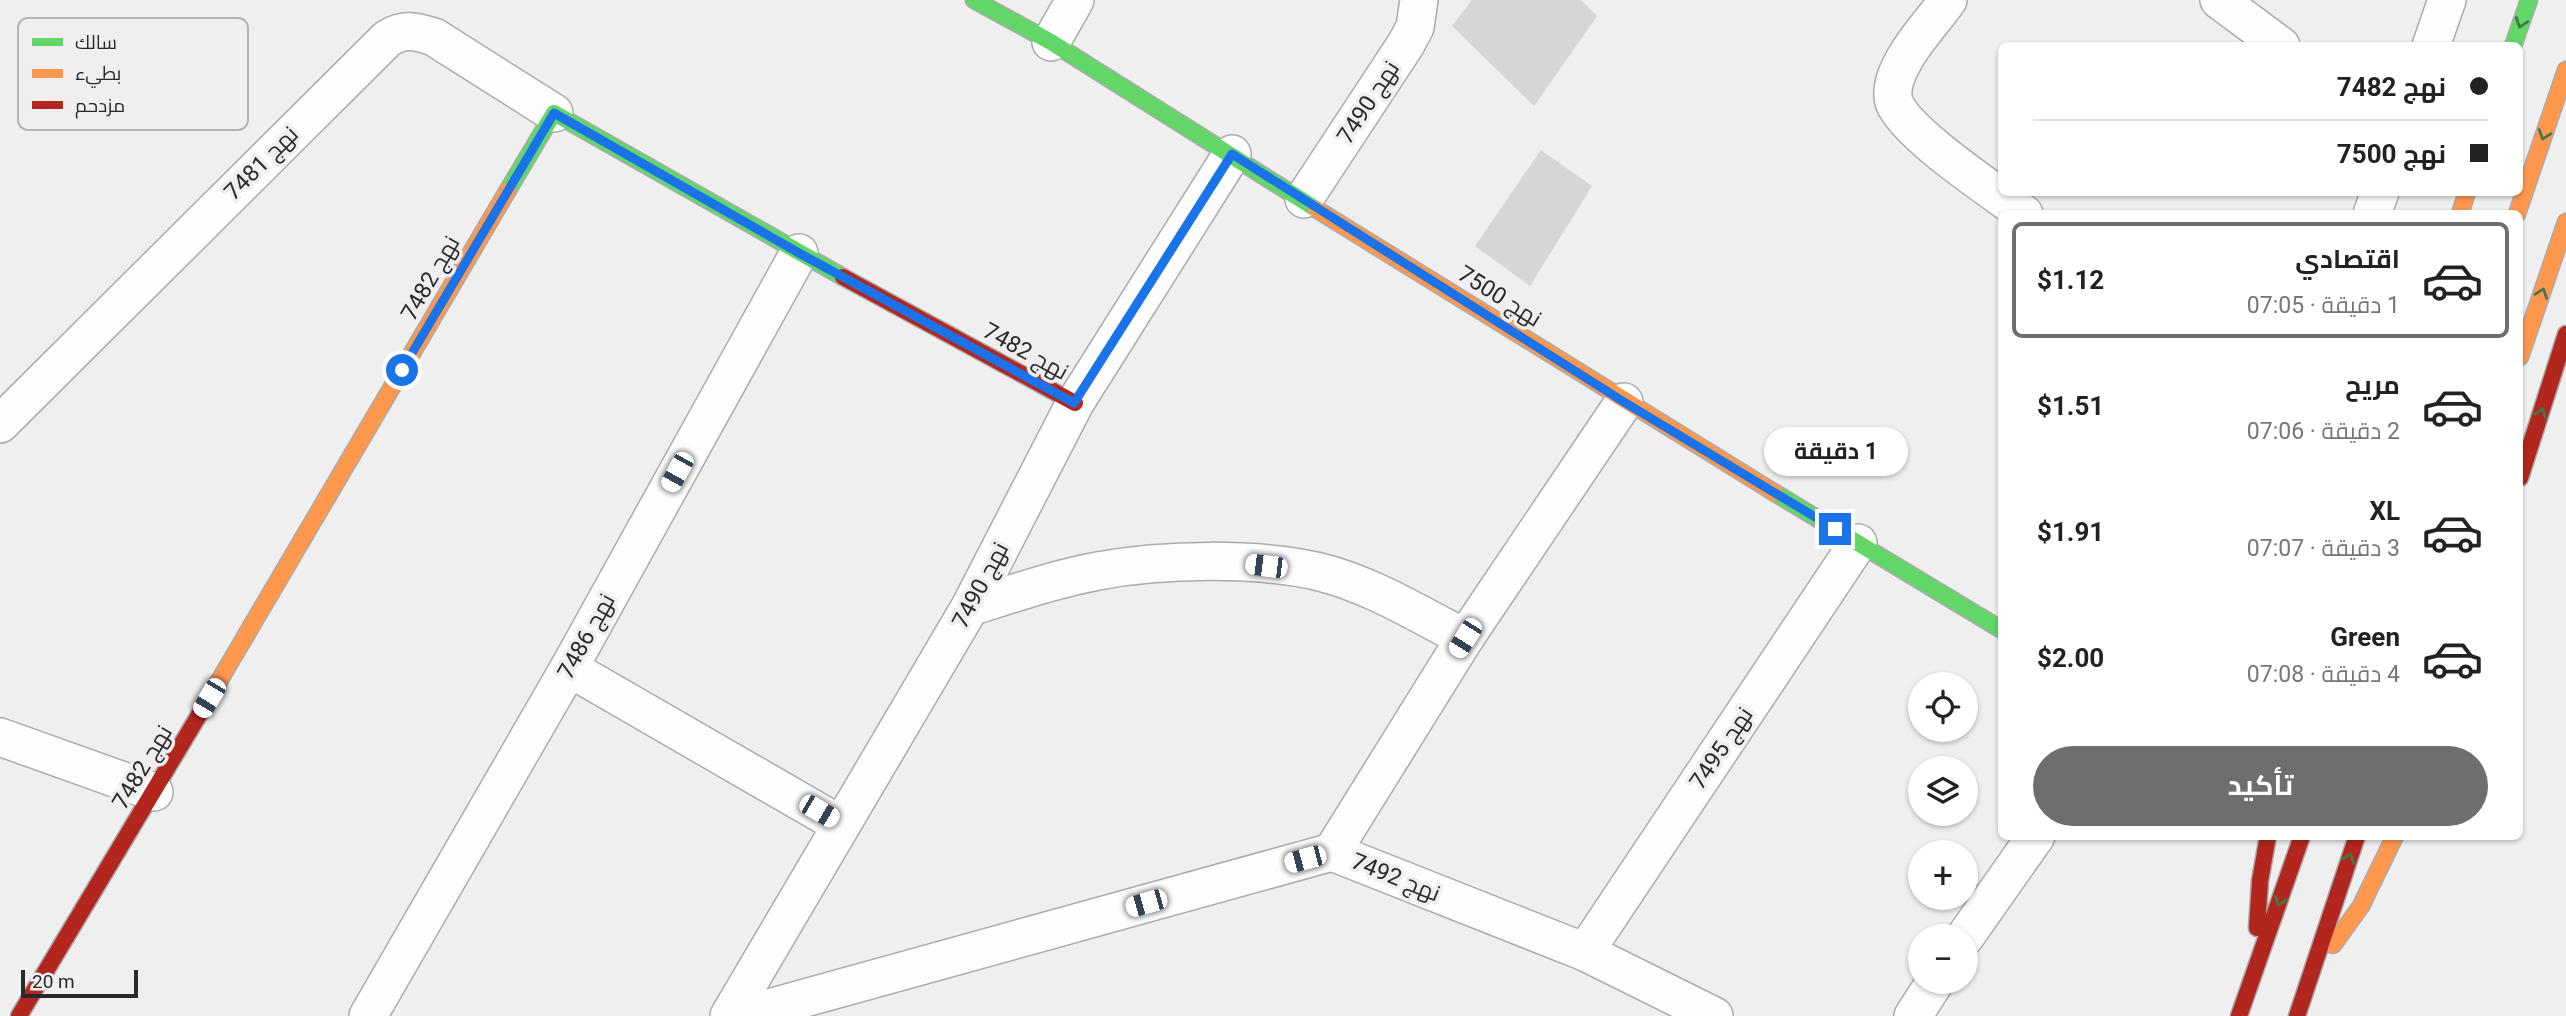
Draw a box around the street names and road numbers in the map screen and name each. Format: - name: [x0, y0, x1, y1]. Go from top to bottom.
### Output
- street label: نهج 7490: [1332, 56, 1407, 150]
- street label: نهج 7481: [219, 121, 305, 207]
- street label: نهج 7482: [395, 231, 467, 326]
- street label: نهج 7500: [1452, 260, 1546, 334]
- street label: نهج 7482: [977, 317, 1073, 388]
- street label: نهج 7490: [947, 538, 1016, 634]
- street label: نهج 7486: [552, 589, 623, 685]
- street label: نهج 7495: [1684, 702, 1760, 796]
- street label: نهج 7482: [107, 720, 180, 815]
- street label: نهج 7492: [1347, 847, 1444, 909]

